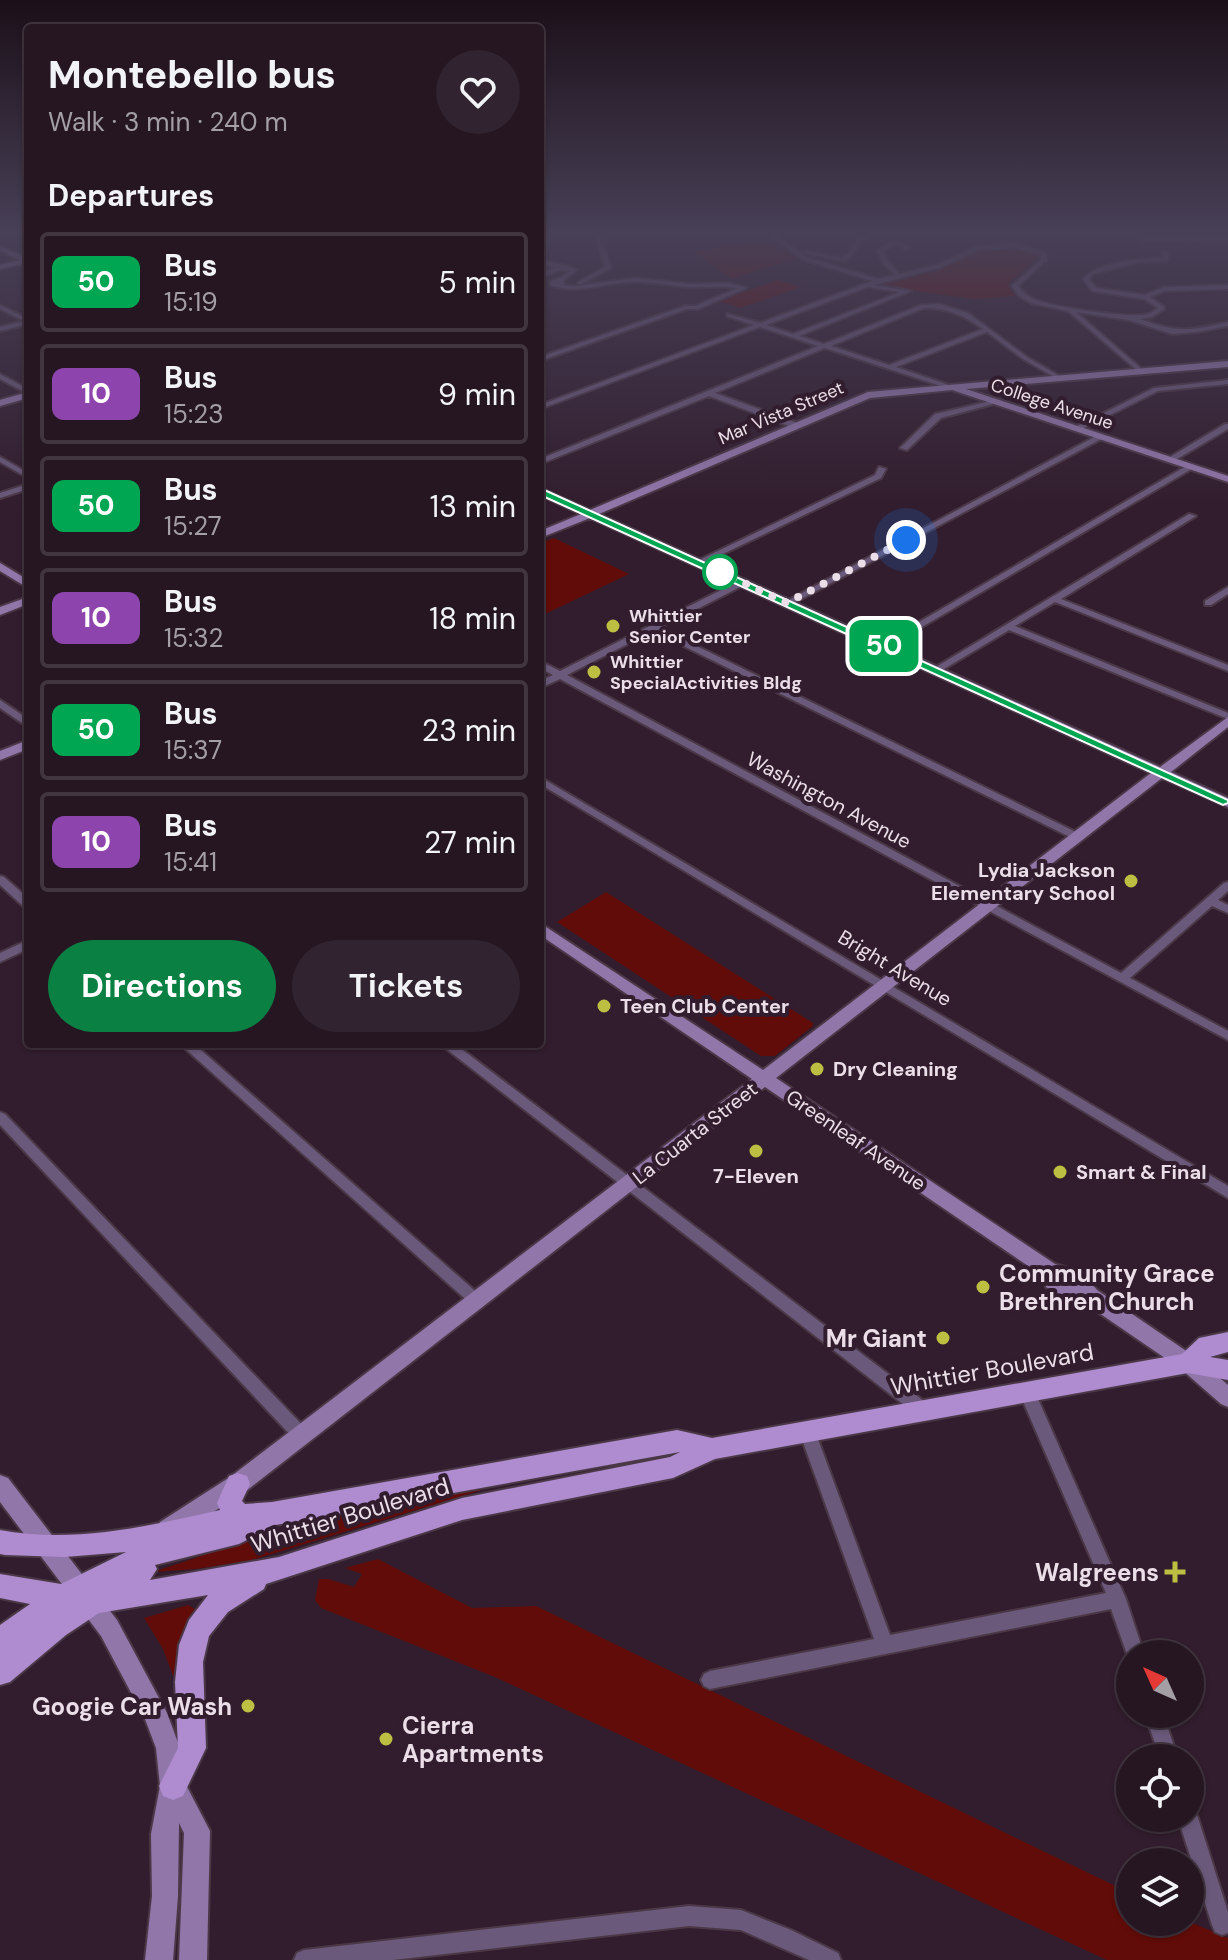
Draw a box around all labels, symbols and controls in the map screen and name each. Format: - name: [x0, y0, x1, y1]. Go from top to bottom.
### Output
- text: Montebello bus: [48, 50, 336, 100]
- button: heart: [436, 50, 520, 134]
- text: Walk · 3 min · 240 m: [48, 105, 288, 139]
- text: Departures: [48, 176, 214, 215]
- text: Bus: [164, 246, 218, 285]
- text: 50: [77, 263, 115, 300]
- text: 5 min: [439, 263, 516, 302]
- text: 15:19: [164, 285, 218, 319]
- text: Bus: [164, 358, 218, 397]
- street label: College Avenue: [988, 373, 1116, 435]
- text: 10: [81, 375, 111, 412]
- text: 9 min: [438, 375, 516, 414]
- street label: Mar Vista Street: [715, 376, 847, 450]
- text: 15:23: [164, 397, 224, 431]
- text: Bus: [164, 470, 218, 509]
- text: 50: [77, 487, 115, 524]
- text: 13 min: [430, 487, 516, 526]
- text: 15:27: [164, 509, 222, 543]
- your location: [886, 520, 926, 560]
- unlabelled marker: [703, 555, 737, 589]
- text: Bus: [164, 582, 218, 621]
- text: 10: [81, 599, 111, 636]
- text: 18 min: [429, 599, 516, 638]
- place label: Whittier Senior Center: [629, 604, 750, 649]
- marker: Whittier Senior Center: [604, 617, 622, 635]
- line badge: 50: [848, 620, 920, 672]
- text: 15:32: [164, 621, 224, 655]
- text: 50: [865, 627, 903, 664]
- place label: Whittier SpecialActivities Bldg: [610, 650, 802, 695]
- marker: Whittier SpecialActivities Bldg: [585, 663, 603, 681]
- text: Bus: [164, 694, 218, 733]
- text: 50: [77, 711, 115, 748]
- text: 23 min: [422, 711, 516, 750]
- text: 15:37: [164, 733, 222, 767]
- street label: Washington Avenue: [742, 746, 916, 854]
- text: Bus: [164, 806, 218, 845]
- text: 10: [81, 823, 111, 860]
- text: 27 min: [424, 823, 516, 862]
- text: 15:41: [164, 845, 217, 879]
- place label: Lydia Jackson Elementary School: [931, 857, 1115, 906]
- marker: Lydia Jackson Elementary School: [1122, 872, 1140, 890]
- street label: Bright Avenue: [833, 924, 957, 1012]
- button: Directions: [48, 940, 276, 1032]
- button: Tickets: [292, 940, 520, 1032]
- place label: Teen Club Center: [620, 993, 789, 1019]
- marker: Teen Club Center: [595, 997, 613, 1015]
- place label: Dry Cleaning: [833, 1056, 958, 1082]
- marker: Dry Cleaning: [808, 1060, 826, 1078]
- street label: La Cuarta Street: [627, 1076, 763, 1190]
- street label: Greenleaf Avenue: [781, 1084, 931, 1196]
- marker: 7-Eleven: [747, 1142, 765, 1160]
- place label: Smart & Final: [1076, 1159, 1206, 1185]
- place label: 7-Eleven: [713, 1163, 799, 1189]
- marker: Smart & Final: [1051, 1163, 1069, 1181]
- place label: Community Grace Brethren Church: [999, 1258, 1215, 1317]
- marker: Community Grace Brethren Church: [974, 1278, 992, 1296]
- place label: Mr Giant: [826, 1323, 927, 1354]
- marker: Mr Giant: [934, 1329, 952, 1347]
- street label: Whittier Boulevard: [888, 1336, 1096, 1402]
- street label: Whittier Boulevard: [247, 1470, 453, 1560]
- place label: Walgreens: [1035, 1557, 1159, 1588]
- marker: Walgreens: [1166, 1563, 1184, 1581]
- north arrow: [1116, 1640, 1204, 1728]
- map controls: [1116, 1640, 1204, 1936]
- place label: Googie Car Wash: [32, 1691, 232, 1722]
- marker: Googie Car Wash: [239, 1697, 257, 1715]
- place label: Cierra Apartments: [402, 1710, 544, 1769]
- marker: Cierra Apartments: [377, 1730, 395, 1748]
- button: locate: [1116, 1744, 1204, 1832]
- button: layers: [1116, 1848, 1204, 1936]

